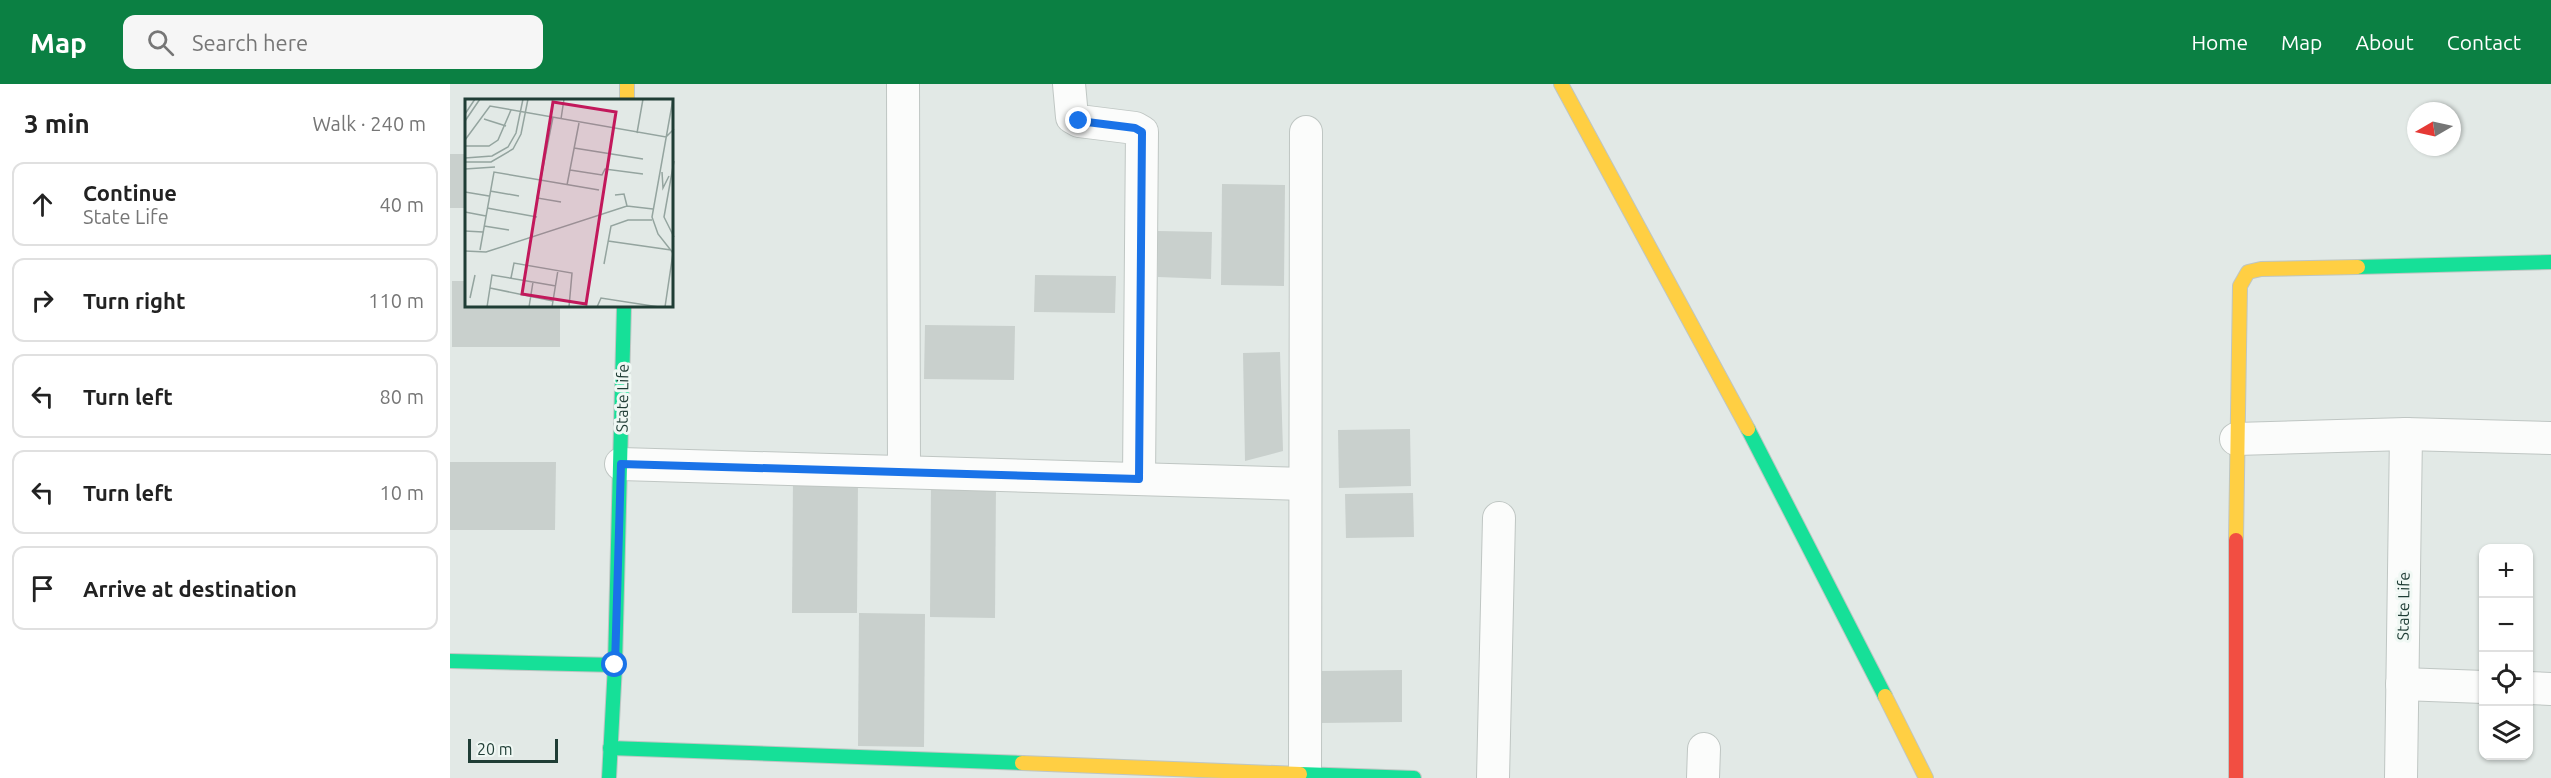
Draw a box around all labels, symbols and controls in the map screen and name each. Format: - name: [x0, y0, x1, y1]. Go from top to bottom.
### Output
- search box: [123, 15, 543, 69]
- icon: search: [144, 26, 177, 59]
- text: Map: [30, 27, 87, 58]
- text: Search here: [192, 30, 308, 55]
- text: Home: [2191, 30, 2248, 54]
- text: Map: [2281, 30, 2322, 54]
- text: About: [2355, 30, 2414, 54]
- text: Contact: [2447, 30, 2521, 54]
- inset map: [465, 99, 674, 308]
- north arrow: [2407, 102, 2461, 156]
- route end: [1065, 107, 1091, 133]
- text: 3 min: [24, 109, 90, 138]
- text: Walk · 240 m: [313, 112, 426, 135]
- text: Continue: [83, 180, 177, 205]
- icon: ahead: [26, 188, 59, 221]
- text: 40 m: [380, 193, 424, 216]
- text: State Life: [83, 205, 169, 228]
- icon: right: [26, 284, 59, 317]
- text: Turn right: [83, 288, 185, 313]
- text: 110 m: [368, 289, 424, 312]
- street label: State Life: [612, 364, 632, 432]
- icon: left: [26, 380, 59, 413]
- text: Turn left: [83, 384, 173, 409]
- text: 80 m: [380, 385, 424, 408]
- icon: left: [26, 476, 59, 509]
- text: Turn left: [83, 480, 173, 505]
- text: 10 m: [380, 481, 424, 504]
- map controls: [2479, 544, 2533, 760]
- button: +: [2479, 544, 2533, 598]
- icon: arrive: [26, 572, 59, 605]
- street label: State Life: [2393, 572, 2413, 640]
- text: Arrive at destination: [83, 576, 297, 601]
- button: −: [2479, 598, 2533, 652]
- route start: [601, 651, 627, 677]
- button: locate: [2479, 652, 2533, 706]
- button: layers: [2479, 706, 2533, 760]
- scale bar: [468, 736, 558, 764]
- text: 20 m: [477, 740, 513, 758]

